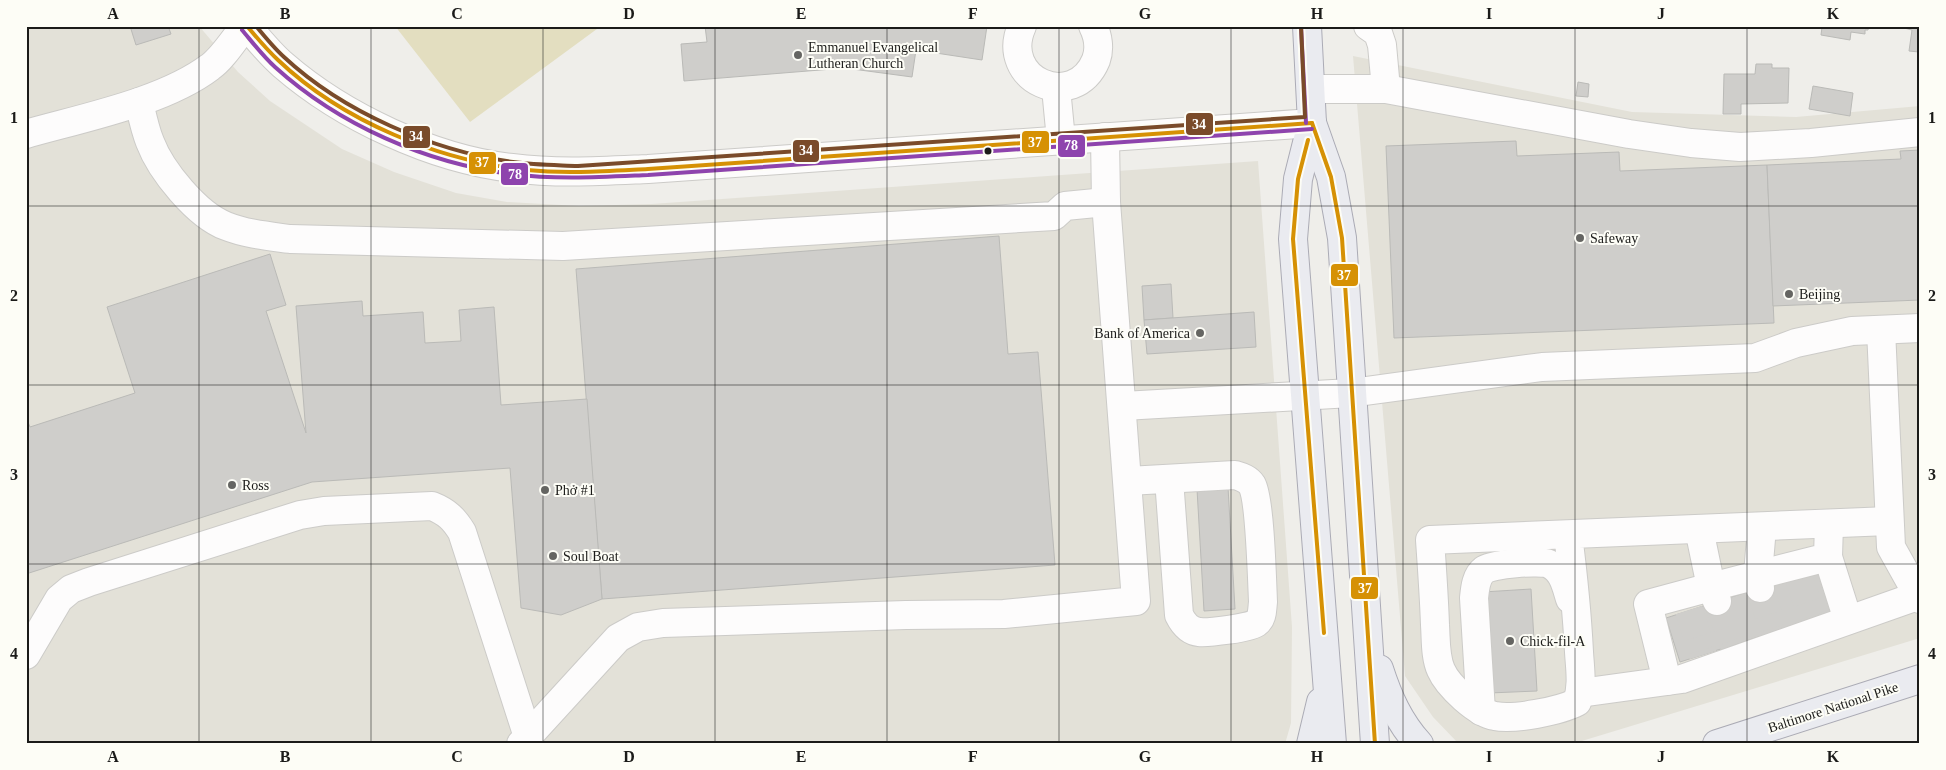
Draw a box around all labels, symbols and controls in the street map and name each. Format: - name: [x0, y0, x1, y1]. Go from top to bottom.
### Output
- text: A: [107, 5, 119, 22]
- text: B: [280, 5, 291, 22]
- text: C: [451, 5, 463, 22]
- text: D: [623, 5, 635, 22]
- text: E: [796, 5, 806, 22]
- text: F: [968, 5, 978, 22]
- text: G: [1139, 5, 1152, 22]
- text: H: [1311, 5, 1324, 22]
- text: I: [1486, 5, 1492, 22]
- text: J: [1657, 5, 1665, 22]
- text: K: [1827, 5, 1840, 22]
- place label: Emmanuel Evangelical Lutheran Church: [808, 40, 938, 71]
- marker: Emmanuel Evangelical Lutheran Church: [792, 49, 804, 61]
- text: 1: [10, 109, 18, 126]
- text: 1: [1928, 109, 1936, 126]
- line badge: 34: [1185, 112, 1214, 136]
- text: 34: [1192, 117, 1206, 132]
- line badge: 34: [402, 125, 431, 149]
- text: 34: [409, 129, 423, 144]
- line badge: 37: [1021, 130, 1050, 154]
- line badge: 78: [1057, 134, 1086, 158]
- text: 37: [1028, 135, 1042, 150]
- text: 78: [1064, 138, 1078, 153]
- line badge: 34: [792, 139, 820, 163]
- text: 34: [799, 143, 813, 158]
- unlabelled marker: [983, 146, 993, 156]
- line badge: 37: [468, 151, 497, 175]
- text: 37: [475, 155, 489, 170]
- line badge: 78: [500, 162, 529, 186]
- text: 78: [508, 167, 522, 182]
- place label: Safeway: [1590, 231, 1638, 246]
- marker: Safeway: [1574, 232, 1586, 244]
- line badge: 37: [1330, 263, 1359, 287]
- text: 37: [1337, 268, 1351, 283]
- text: 2: [10, 287, 18, 304]
- place label: Beijing: [1799, 287, 1840, 302]
- text: 2: [1928, 287, 1936, 304]
- marker: Beijing: [1783, 288, 1795, 300]
- place label: Bank of America: [1094, 326, 1191, 341]
- marker: Bank of America: [1194, 327, 1206, 339]
- text: 3: [10, 466, 18, 483]
- text: 3: [1928, 466, 1936, 483]
- place label: Ross: [242, 478, 269, 493]
- marker: Ross: [226, 479, 238, 491]
- place label: Phở #1: [555, 483, 595, 498]
- marker: Phở #1: [539, 484, 551, 496]
- place label: Soul Boat: [563, 549, 619, 564]
- marker: Soul Boat: [547, 550, 559, 562]
- line badge: 37: [1350, 576, 1379, 600]
- text: 37: [1358, 581, 1372, 596]
- place label: Chick-fil-A: [1520, 634, 1586, 649]
- marker: Chick-fil-A: [1504, 635, 1516, 647]
- text: 4: [10, 645, 18, 662]
- text: 4: [1928, 645, 1936, 662]
- street label: Baltimore National Pike: [1766, 679, 1900, 736]
- text: A: [107, 748, 119, 765]
- text: B: [280, 748, 291, 765]
- text: C: [451, 748, 463, 765]
- text: D: [623, 748, 635, 765]
- text: E: [796, 748, 806, 765]
- text: F: [968, 748, 978, 765]
- text: G: [1139, 748, 1152, 765]
- text: H: [1311, 748, 1324, 765]
- text: I: [1486, 748, 1492, 765]
- text: J: [1657, 748, 1665, 765]
- text: K: [1827, 748, 1840, 765]

